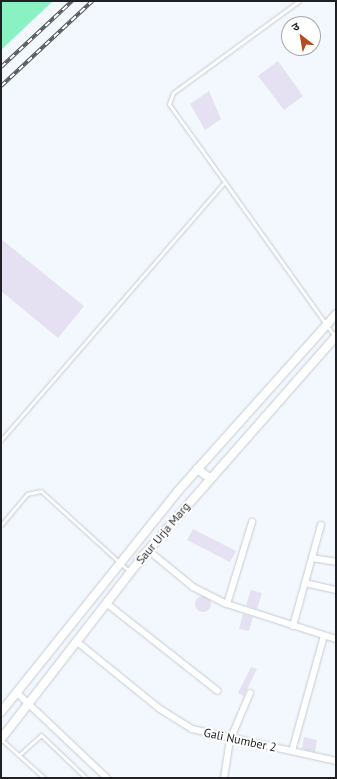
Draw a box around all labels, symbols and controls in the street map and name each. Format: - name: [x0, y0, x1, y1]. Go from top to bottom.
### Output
- north arrow: [281, 16, 321, 56]
- text: उ: [289, 19, 302, 34]
- street label: Saur Urja Marg: [133, 499, 193, 567]
- street label: Gali Number 2: [202, 725, 278, 755]

